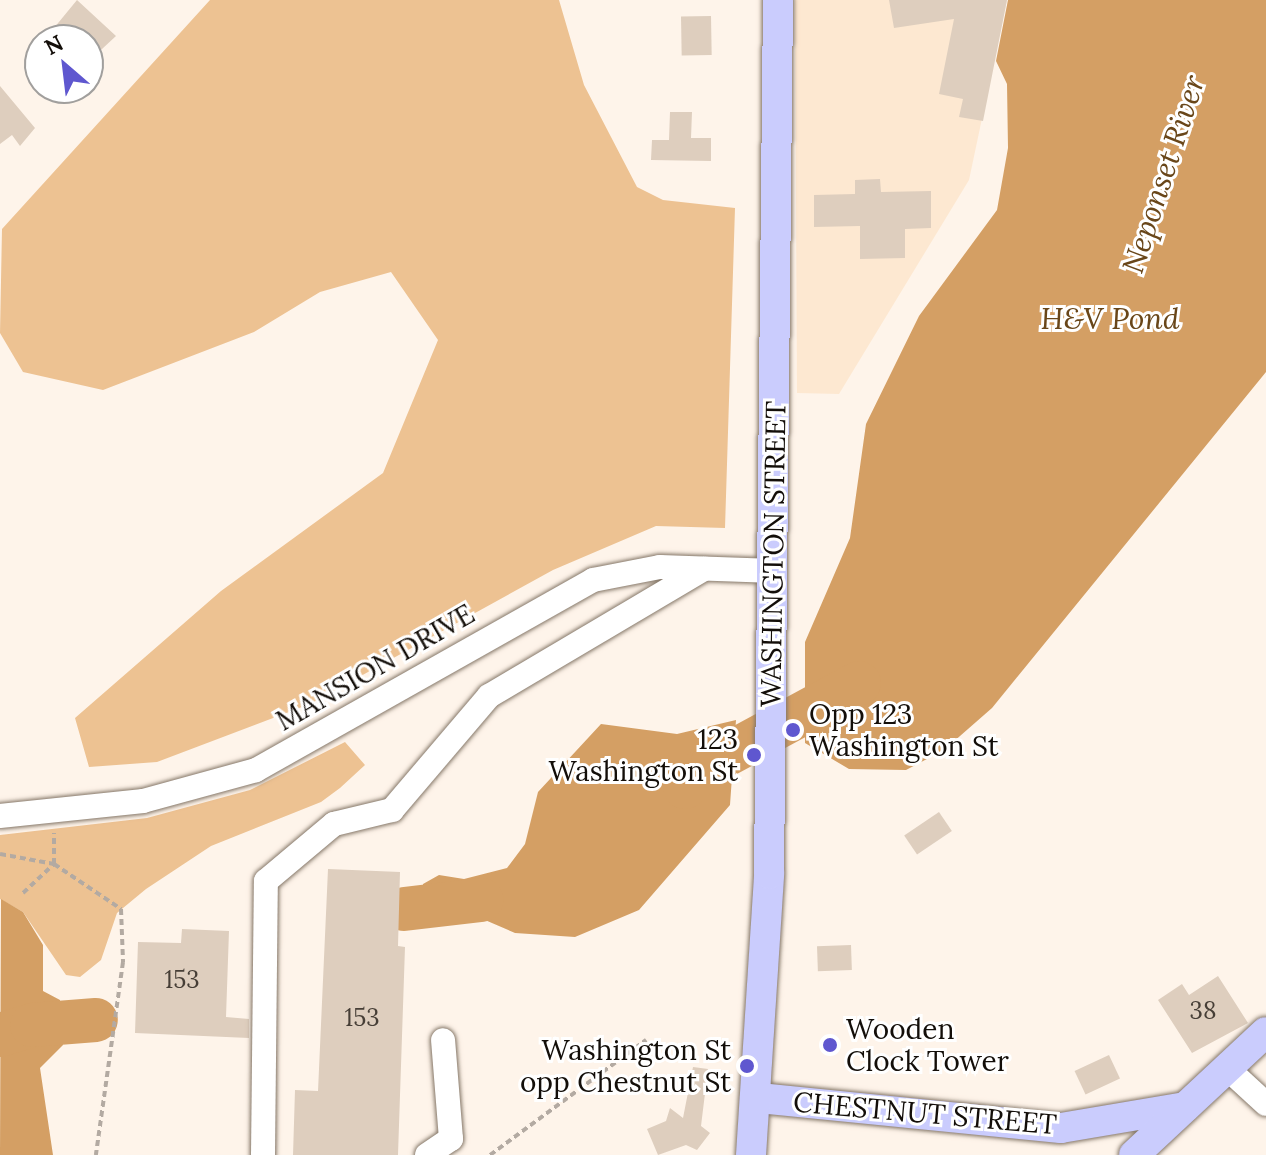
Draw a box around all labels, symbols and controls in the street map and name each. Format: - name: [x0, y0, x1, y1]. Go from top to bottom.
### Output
- north arrow: [24, 24, 104, 104]
- text: N: [40, 28, 68, 61]
- water label: Neponset River: [1114, 70, 1212, 278]
- water label: H&V Pond: [1041, 300, 1179, 336]
- street label: WASHINGTON STREET: [754, 401, 792, 707]
- street label: MANSION DRIVE: [270, 597, 480, 737]
- place label: Opp 123 Washington St: [809, 697, 998, 763]
- marker: Opp 123 Washington St: [784, 721, 802, 739]
- place label: 123 Washington St: [549, 722, 738, 788]
- marker: 123 Washington St: [745, 746, 763, 764]
- house number: 153: [164, 966, 200, 994]
- house number: 38: [1190, 997, 1216, 1025]
- house number: 153: [344, 1004, 380, 1032]
- place label: Wooden Clock Tower: [846, 1012, 1009, 1078]
- place label: Washington St opp Chestnut St: [520, 1033, 731, 1099]
- marker: Wooden Clock Tower: [821, 1036, 839, 1054]
- marker: Washington St opp Chestnut St: [738, 1057, 756, 1075]
- street label: CHESTNUT STREET: [792, 1085, 1058, 1141]

